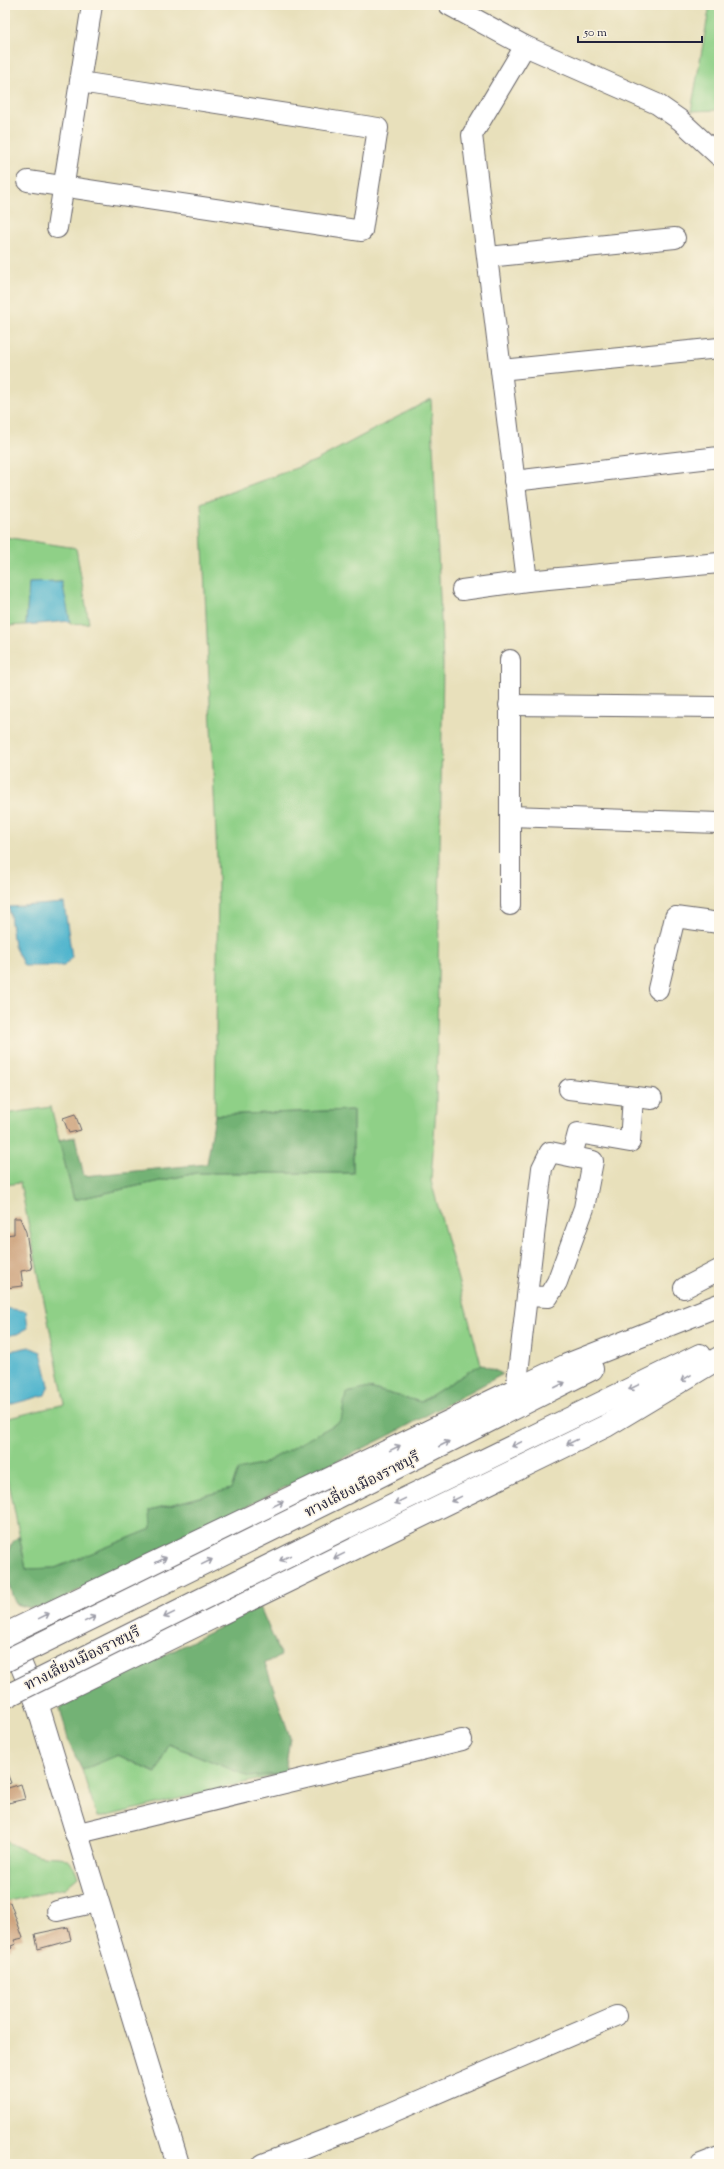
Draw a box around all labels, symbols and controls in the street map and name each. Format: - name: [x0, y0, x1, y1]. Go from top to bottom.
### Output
- scale bar: [578, 18, 702, 44]
- text: 50 m: [583, 24, 607, 42]
- one-way arrow: [680, 1375, 692, 1383]
- one-way arrow: [554, 1381, 566, 1389]
- one-way arrow: [628, 1384, 640, 1391]
- one-way arrow: [567, 1439, 579, 1446]
- one-way arrow: [438, 1440, 450, 1447]
- one-way arrow: [511, 1441, 523, 1448]
- one-way arrow: [389, 1444, 401, 1451]
- street label: ทางเลี่ยงเมืองราชบุรี: [301, 1445, 424, 1523]
- one-way arrow: [450, 1496, 462, 1503]
- one-way arrow: [394, 1498, 406, 1505]
- one-way arrow: [272, 1500, 284, 1507]
- one-way arrow: [333, 1553, 345, 1560]
- one-way arrow: [279, 1554, 291, 1562]
- one-way arrow: [155, 1556, 167, 1563]
- one-way arrow: [200, 1558, 212, 1565]
- one-way arrow: [37, 1612, 49, 1619]
- one-way arrow: [163, 1612, 175, 1619]
- one-way arrow: [84, 1615, 96, 1622]
- street label: ทางเลี่ยงเมืองราชบุรี: [20, 1620, 144, 1697]

